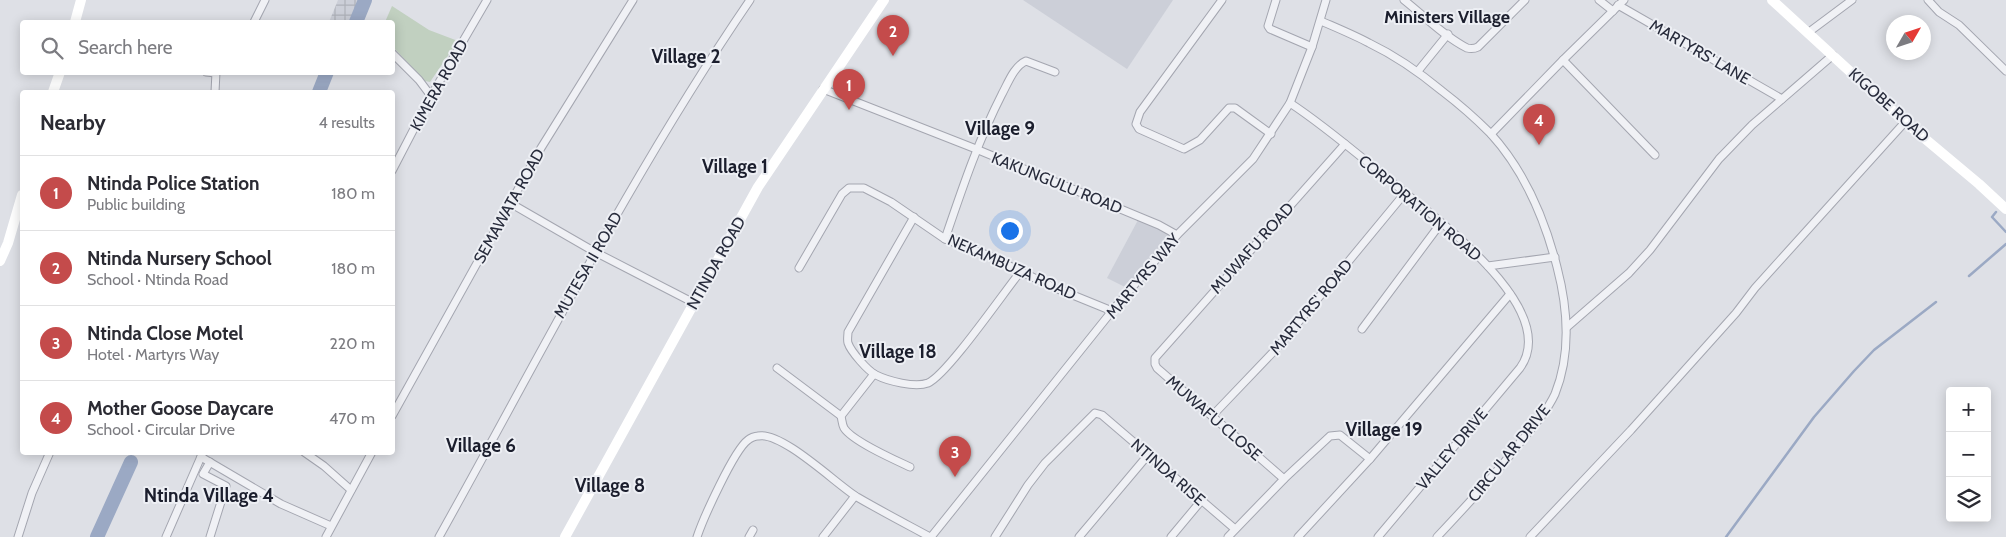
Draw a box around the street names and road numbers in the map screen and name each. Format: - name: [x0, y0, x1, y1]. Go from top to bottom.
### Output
- street label: MARTYRS' LANE: [1646, 15, 1754, 89]
- street label: KIMERA ROAD: [406, 36, 472, 134]
- street label: KIGOBE ROAD: [1845, 64, 1933, 146]
- street label: SEMAWATA ROAD: [470, 145, 548, 267]
- street label: KAKUNGULU ROAD: [989, 148, 1125, 218]
- street label: CORPORATION ROAD: [1355, 151, 1485, 265]
- street label: MUWAFU ROAD: [1206, 199, 1298, 297]
- street label: MUTESA II ROAD: [550, 208, 626, 322]
- street label: NTINDA ROAD: [683, 213, 749, 313]
- street label: MARTYRS WAY: [1102, 229, 1185, 322]
- street label: NEKAMBUZA ROAD: [945, 230, 1079, 304]
- street label: MARTYRS' ROAD: [1266, 255, 1356, 359]
- street label: MUWAFU CLOSE: [1162, 371, 1266, 465]
- street label: CIRCULAR DRIVE: [1464, 400, 1554, 506]
- street label: VALLEY DRIVE: [1412, 404, 1492, 494]
- street label: NTINDA RISE: [1127, 435, 1209, 509]

